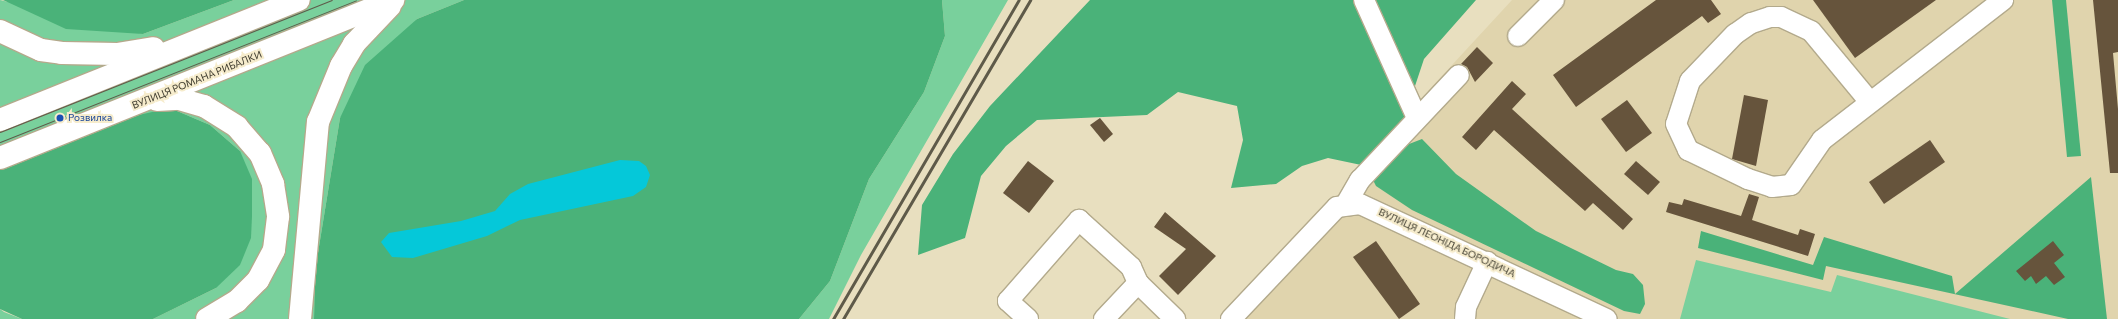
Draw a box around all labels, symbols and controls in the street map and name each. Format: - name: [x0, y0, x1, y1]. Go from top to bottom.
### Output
- street label: ВУЛИЦЯ РОМАНА РИБАЛКИ: [130, 48, 264, 112]
- place label: Розвилка: [68, 112, 112, 124]
- marker: Розвилка: [55, 113, 65, 123]
- street label: ВУЛИЦЯ ЛЕОНІДА БОРОДИЧА: [1377, 206, 1517, 280]

